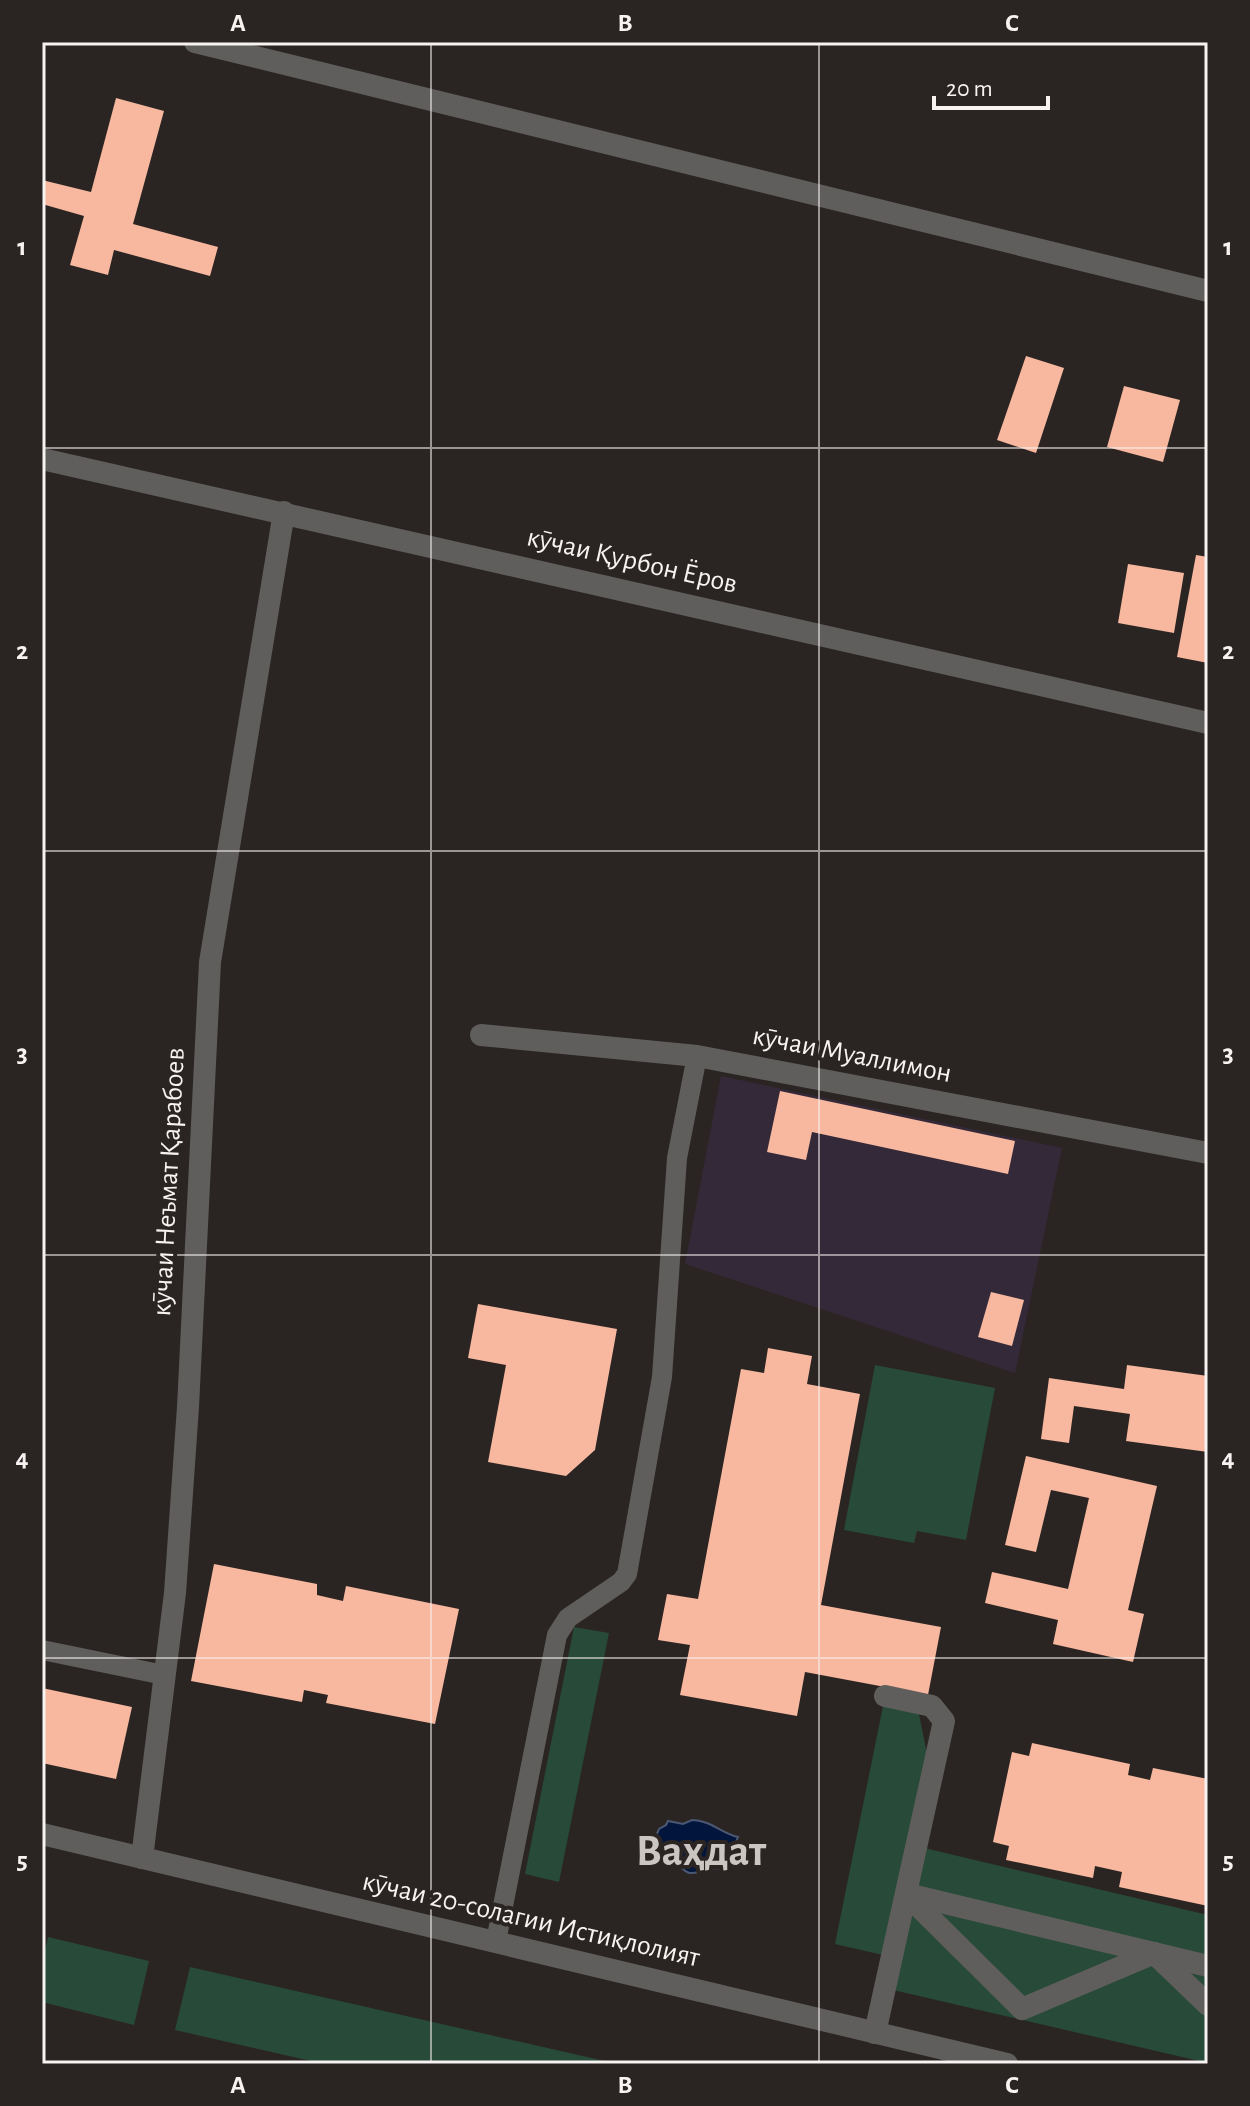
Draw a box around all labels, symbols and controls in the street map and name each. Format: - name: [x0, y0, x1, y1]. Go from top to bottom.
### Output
- text: A: [230, 10, 246, 36]
- text: B: [617, 10, 633, 36]
- text: C: [1005, 10, 1019, 36]
- scale bar: [934, 60, 1048, 110]
- text: 20 m: [946, 77, 993, 101]
- text: 1: [17, 234, 27, 260]
- text: 1: [1223, 234, 1233, 260]
- street label: кӯчаи Қурбон Ёров: [524, 521, 740, 599]
- text: 2: [16, 638, 28, 664]
- text: 2: [1222, 638, 1234, 664]
- street label: кӯчаи Муаллимон: [750, 1022, 954, 1088]
- text: 3: [16, 1041, 28, 1067]
- text: 3: [1222, 1041, 1234, 1067]
- street label: кӯчаи Неъмат Қарабоев: [148, 1047, 190, 1317]
- text: 4: [15, 1445, 29, 1471]
- text: 4: [1221, 1445, 1235, 1471]
- district label: Ваҳдат: [636, 1830, 767, 1874]
- text: 5: [16, 1848, 28, 1874]
- text: 5: [1222, 1848, 1234, 1874]
- street label: кӯчаи 20-солагии Истиқлолият: [360, 1868, 703, 1973]
- text: A: [230, 2072, 246, 2098]
- text: B: [617, 2072, 633, 2098]
- text: C: [1005, 2072, 1019, 2098]

